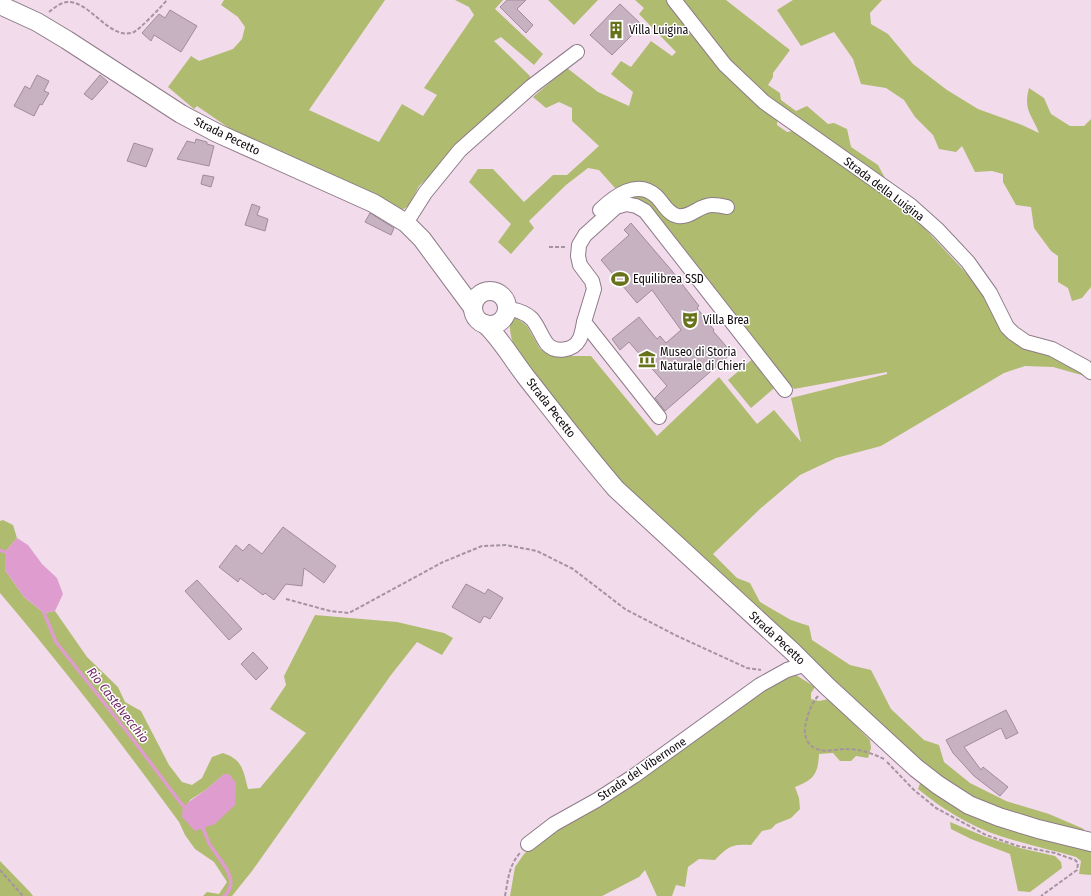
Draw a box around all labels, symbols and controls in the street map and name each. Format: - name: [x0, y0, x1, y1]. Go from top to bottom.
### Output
- building icon: Villa Luigina: [606, 20, 626, 40]
- place label: Villa Luigina: [629, 23, 689, 37]
- street label: Strada Pecetto: [192, 114, 262, 158]
- street label: Strada della Luigina: [841, 154, 927, 224]
- sports icon: Equilibrea SSD: [610, 269, 630, 289]
- place label: Equilibrea SSD: [633, 272, 704, 286]
- theatre icon: Villa Brea: [680, 310, 700, 330]
- place label: Villa Brea: [703, 313, 749, 327]
- place label: Museo di Storia Naturale di Chieri: [660, 345, 746, 373]
- museum icon: Museo di Storia Naturale di Chieri: [637, 349, 657, 369]
- street label: Strada Pecetto: [524, 376, 578, 440]
- street label: Strada Pecetto: [746, 609, 808, 667]
- water label: Rio Castelvecchio: [84, 664, 152, 746]
- street label: Strada del Vibernone: [595, 734, 689, 804]

